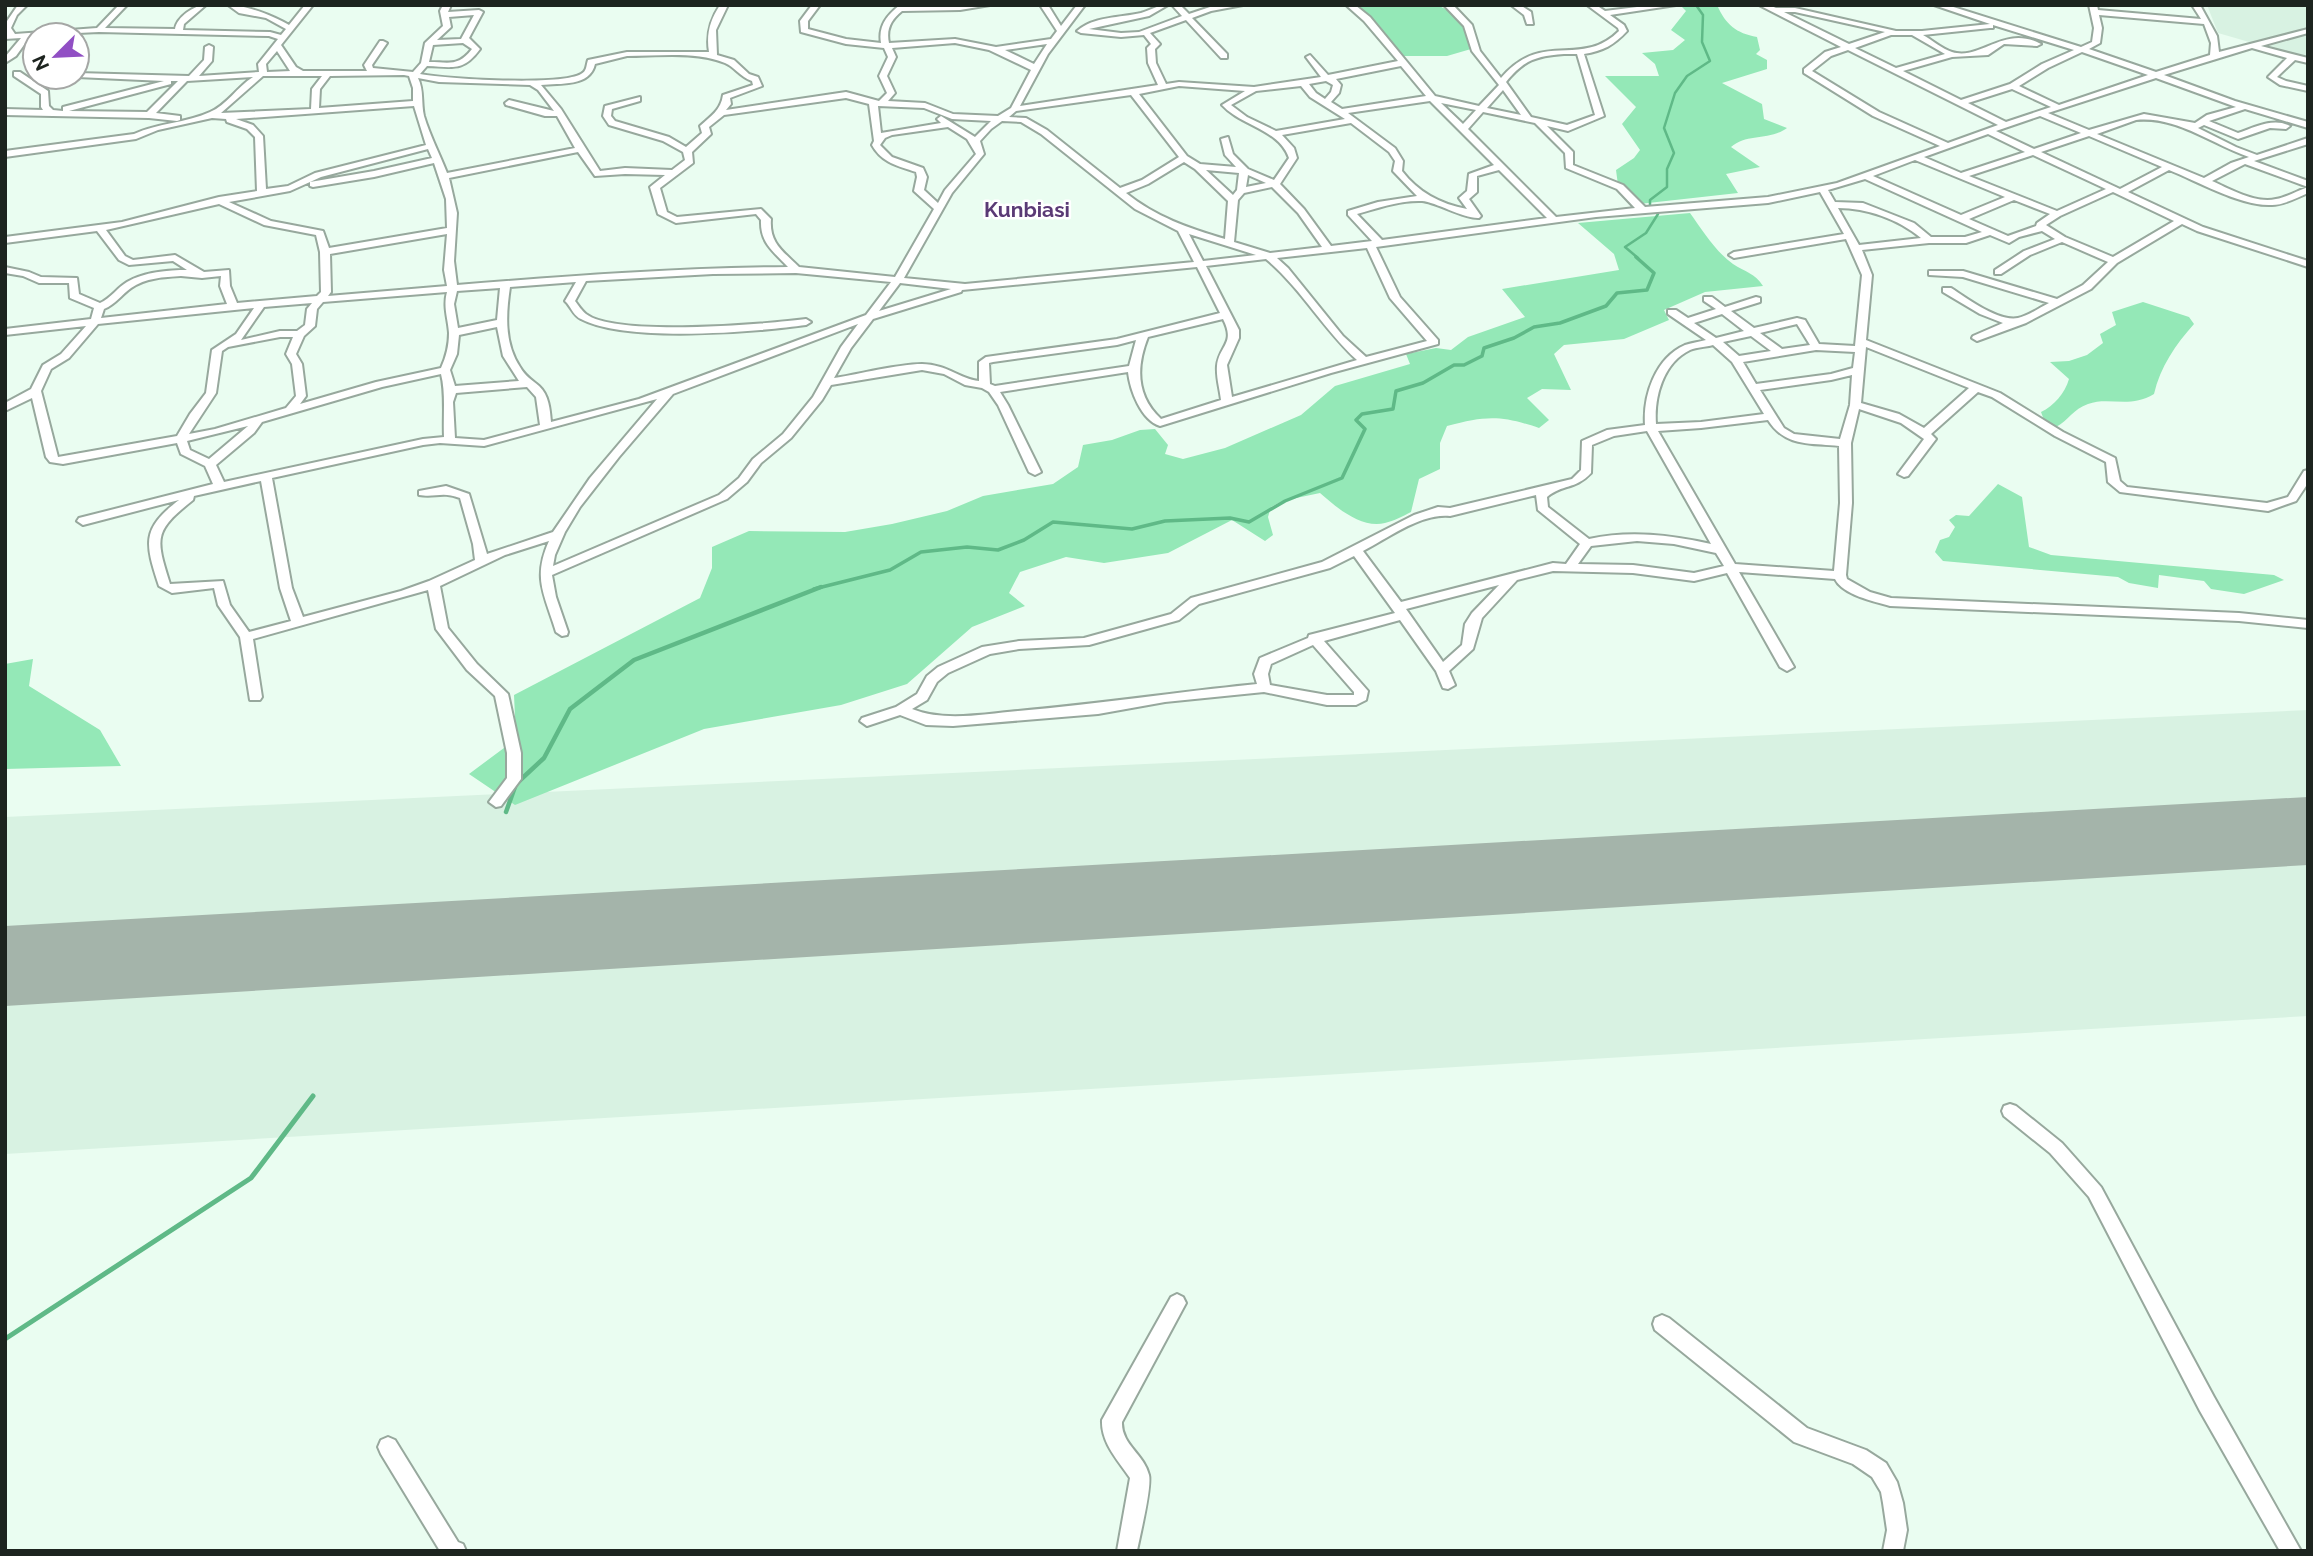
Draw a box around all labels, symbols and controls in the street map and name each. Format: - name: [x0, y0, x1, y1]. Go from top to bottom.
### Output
- north arrow: [21, 21, 91, 91]
- text: N: [27, 52, 53, 74]
- district label: Kunbiasi: [984, 197, 1070, 222]

